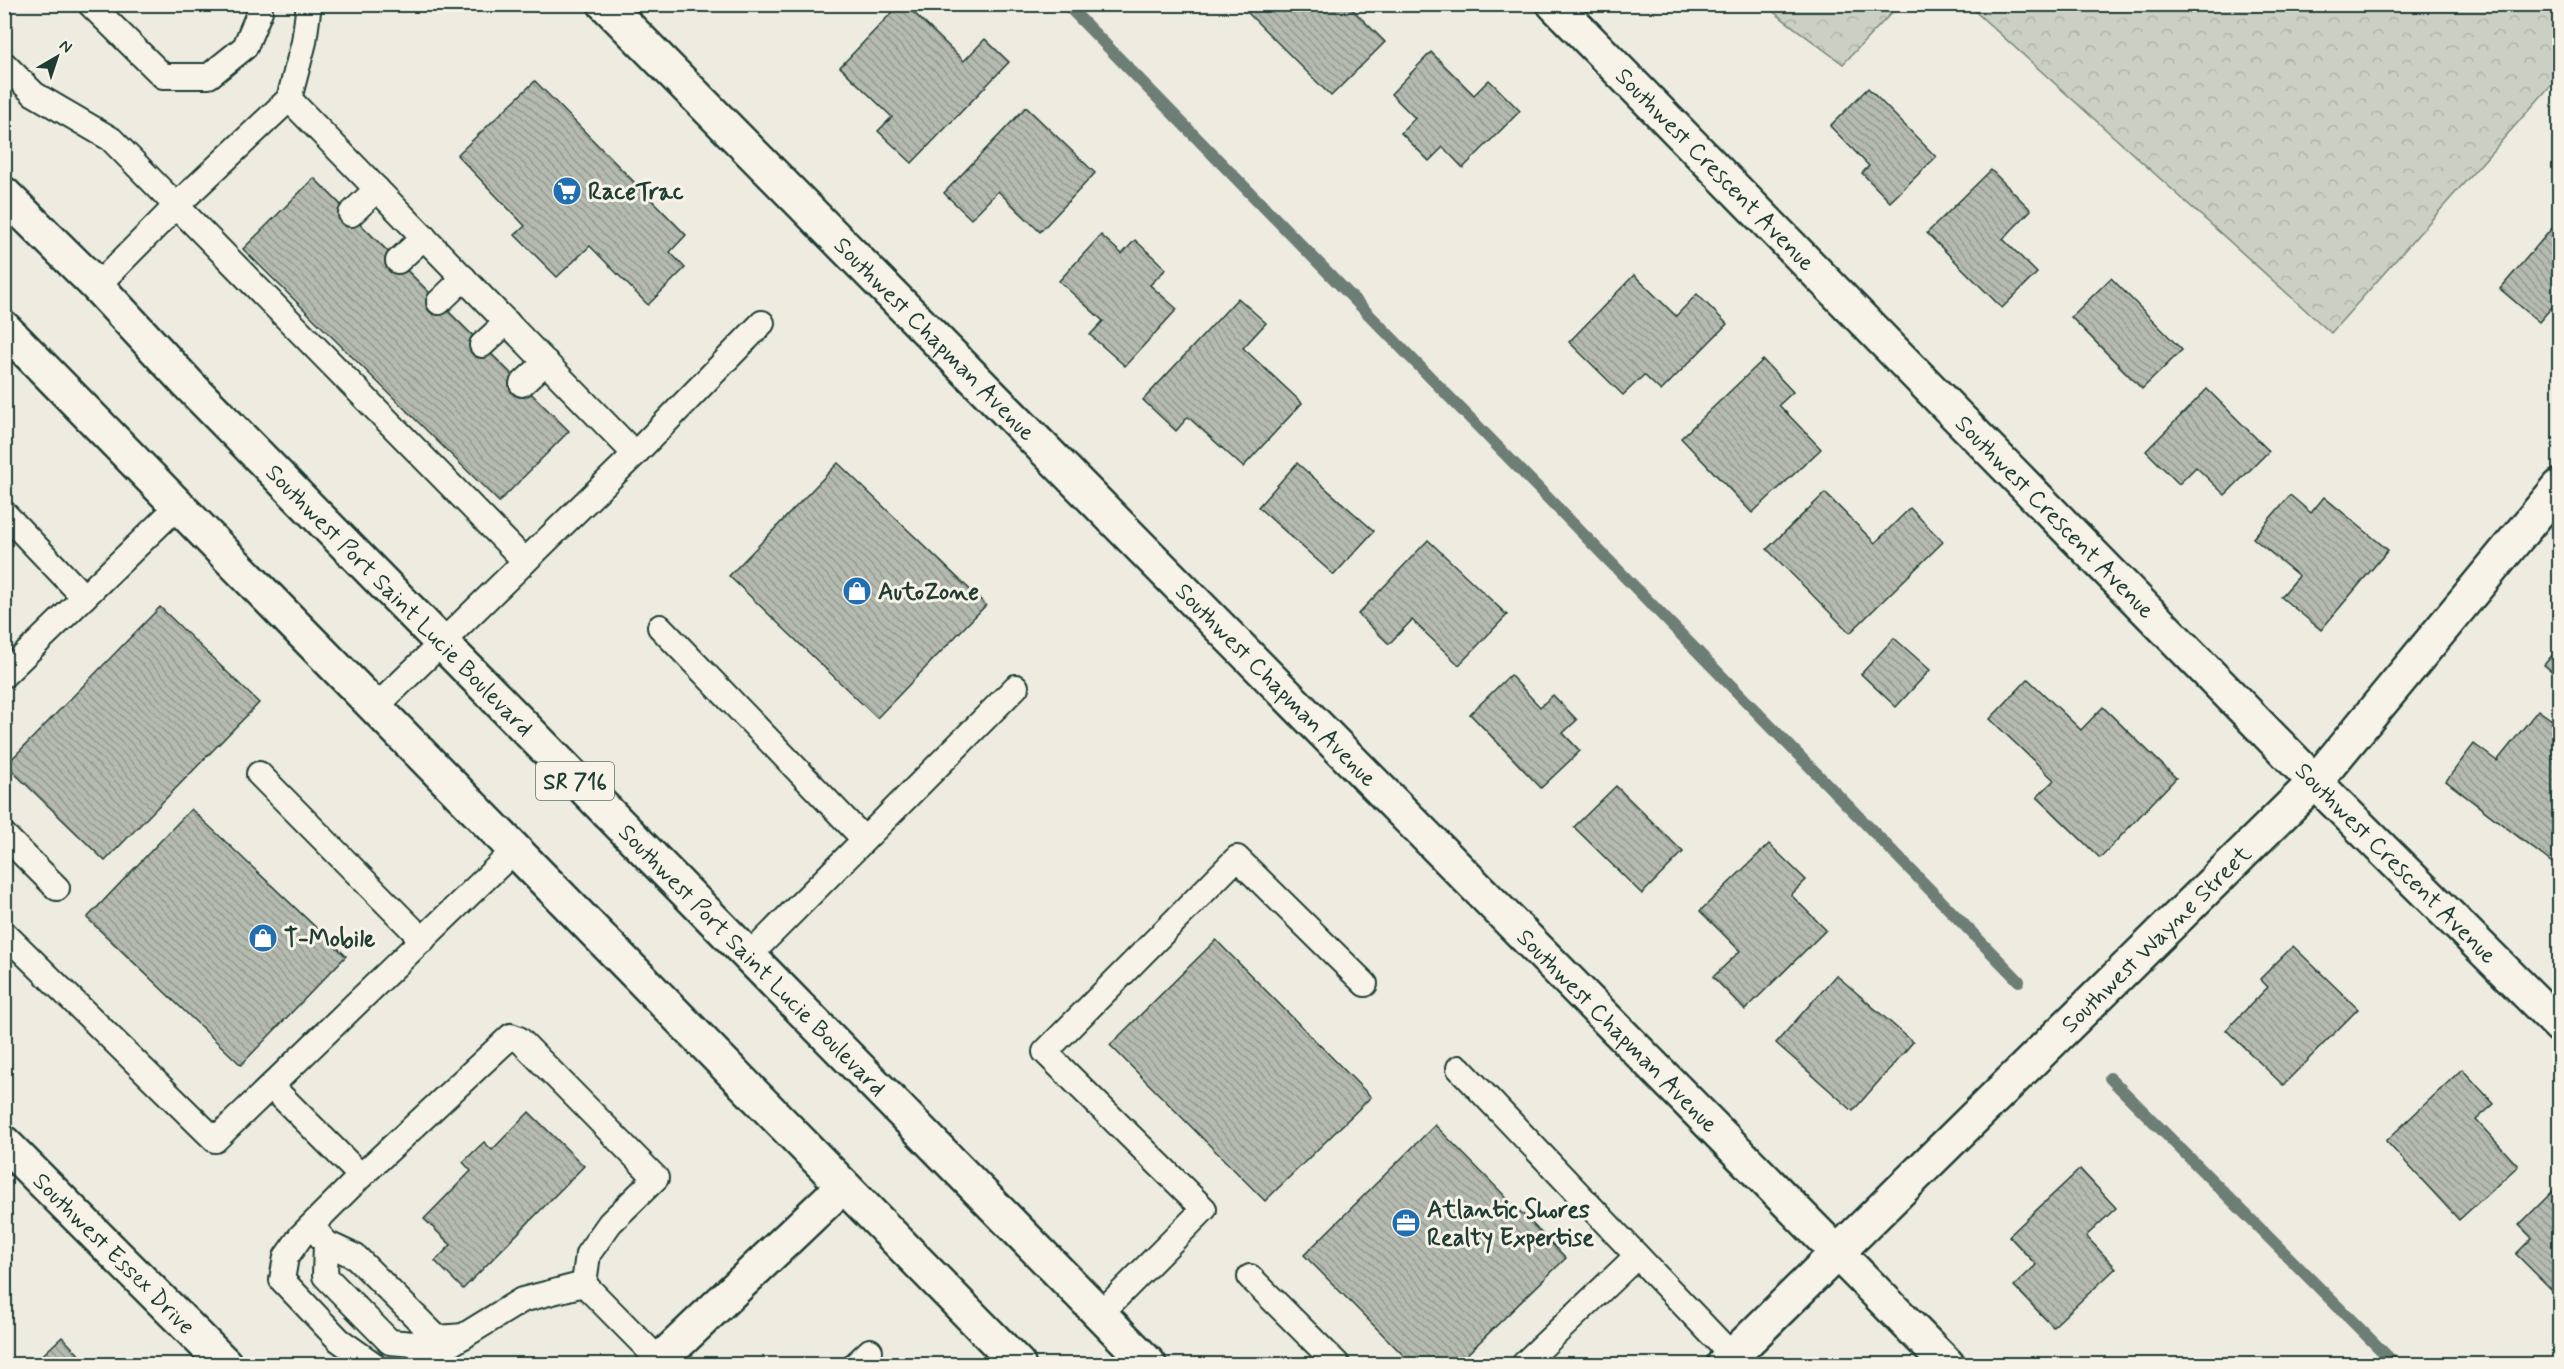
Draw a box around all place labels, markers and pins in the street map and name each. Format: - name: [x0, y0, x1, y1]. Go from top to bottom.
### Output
- supermarket icon: RaceTrac: [551, 175, 583, 207]
- place label: RaceTrac: [588, 177, 684, 208]
- shop icon: AutoZone: [841, 575, 873, 607]
- place label: AutoZone: [878, 577, 979, 608]
- shop icon: T-Mobile: [247, 922, 279, 954]
- place label: T-Mobile: [284, 924, 376, 955]
- place label: Atlantic Shores Realty Expertise: [1427, 1195, 1594, 1254]
- office icon: Atlantic Shores Realty Expertise: [1390, 1207, 1422, 1239]

